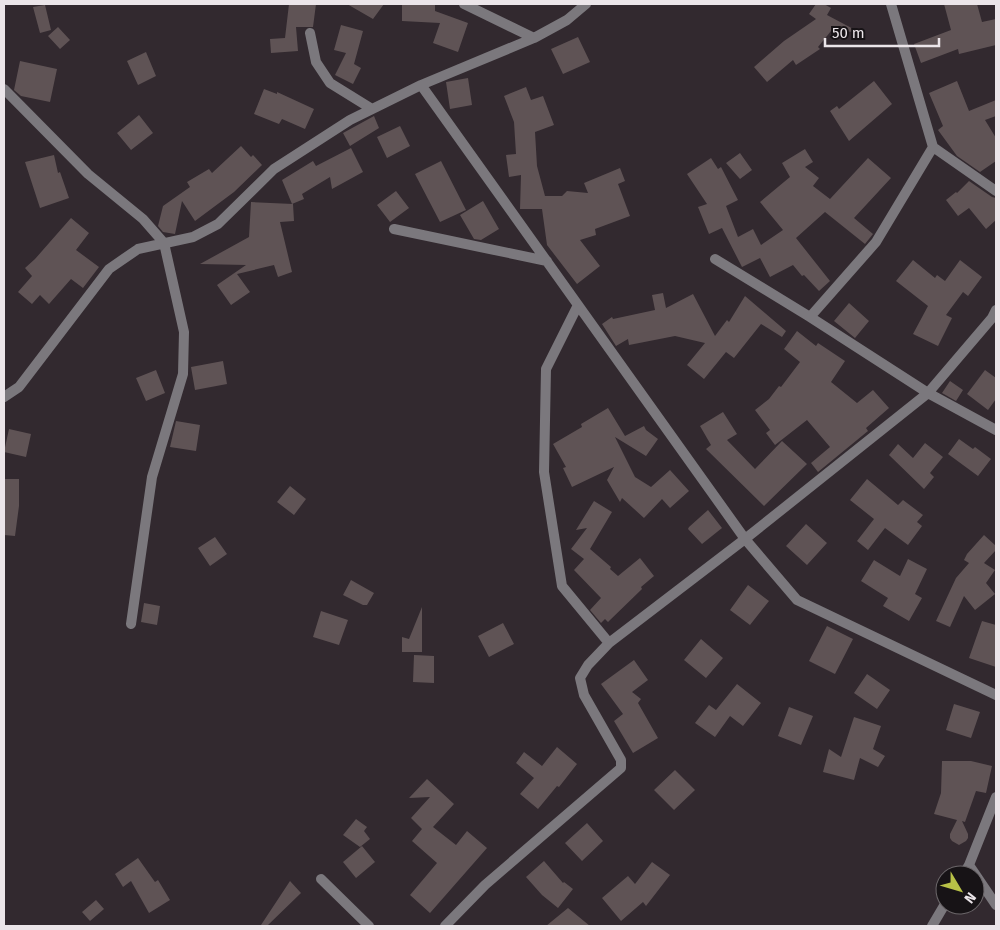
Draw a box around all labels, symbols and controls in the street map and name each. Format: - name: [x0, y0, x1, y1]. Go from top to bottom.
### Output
- scale bar: [825, 15, 939, 47]
- text: 50 m: [832, 24, 865, 42]
- north arrow: [935, 865, 985, 915]
- text: N: [960, 889, 979, 907]

